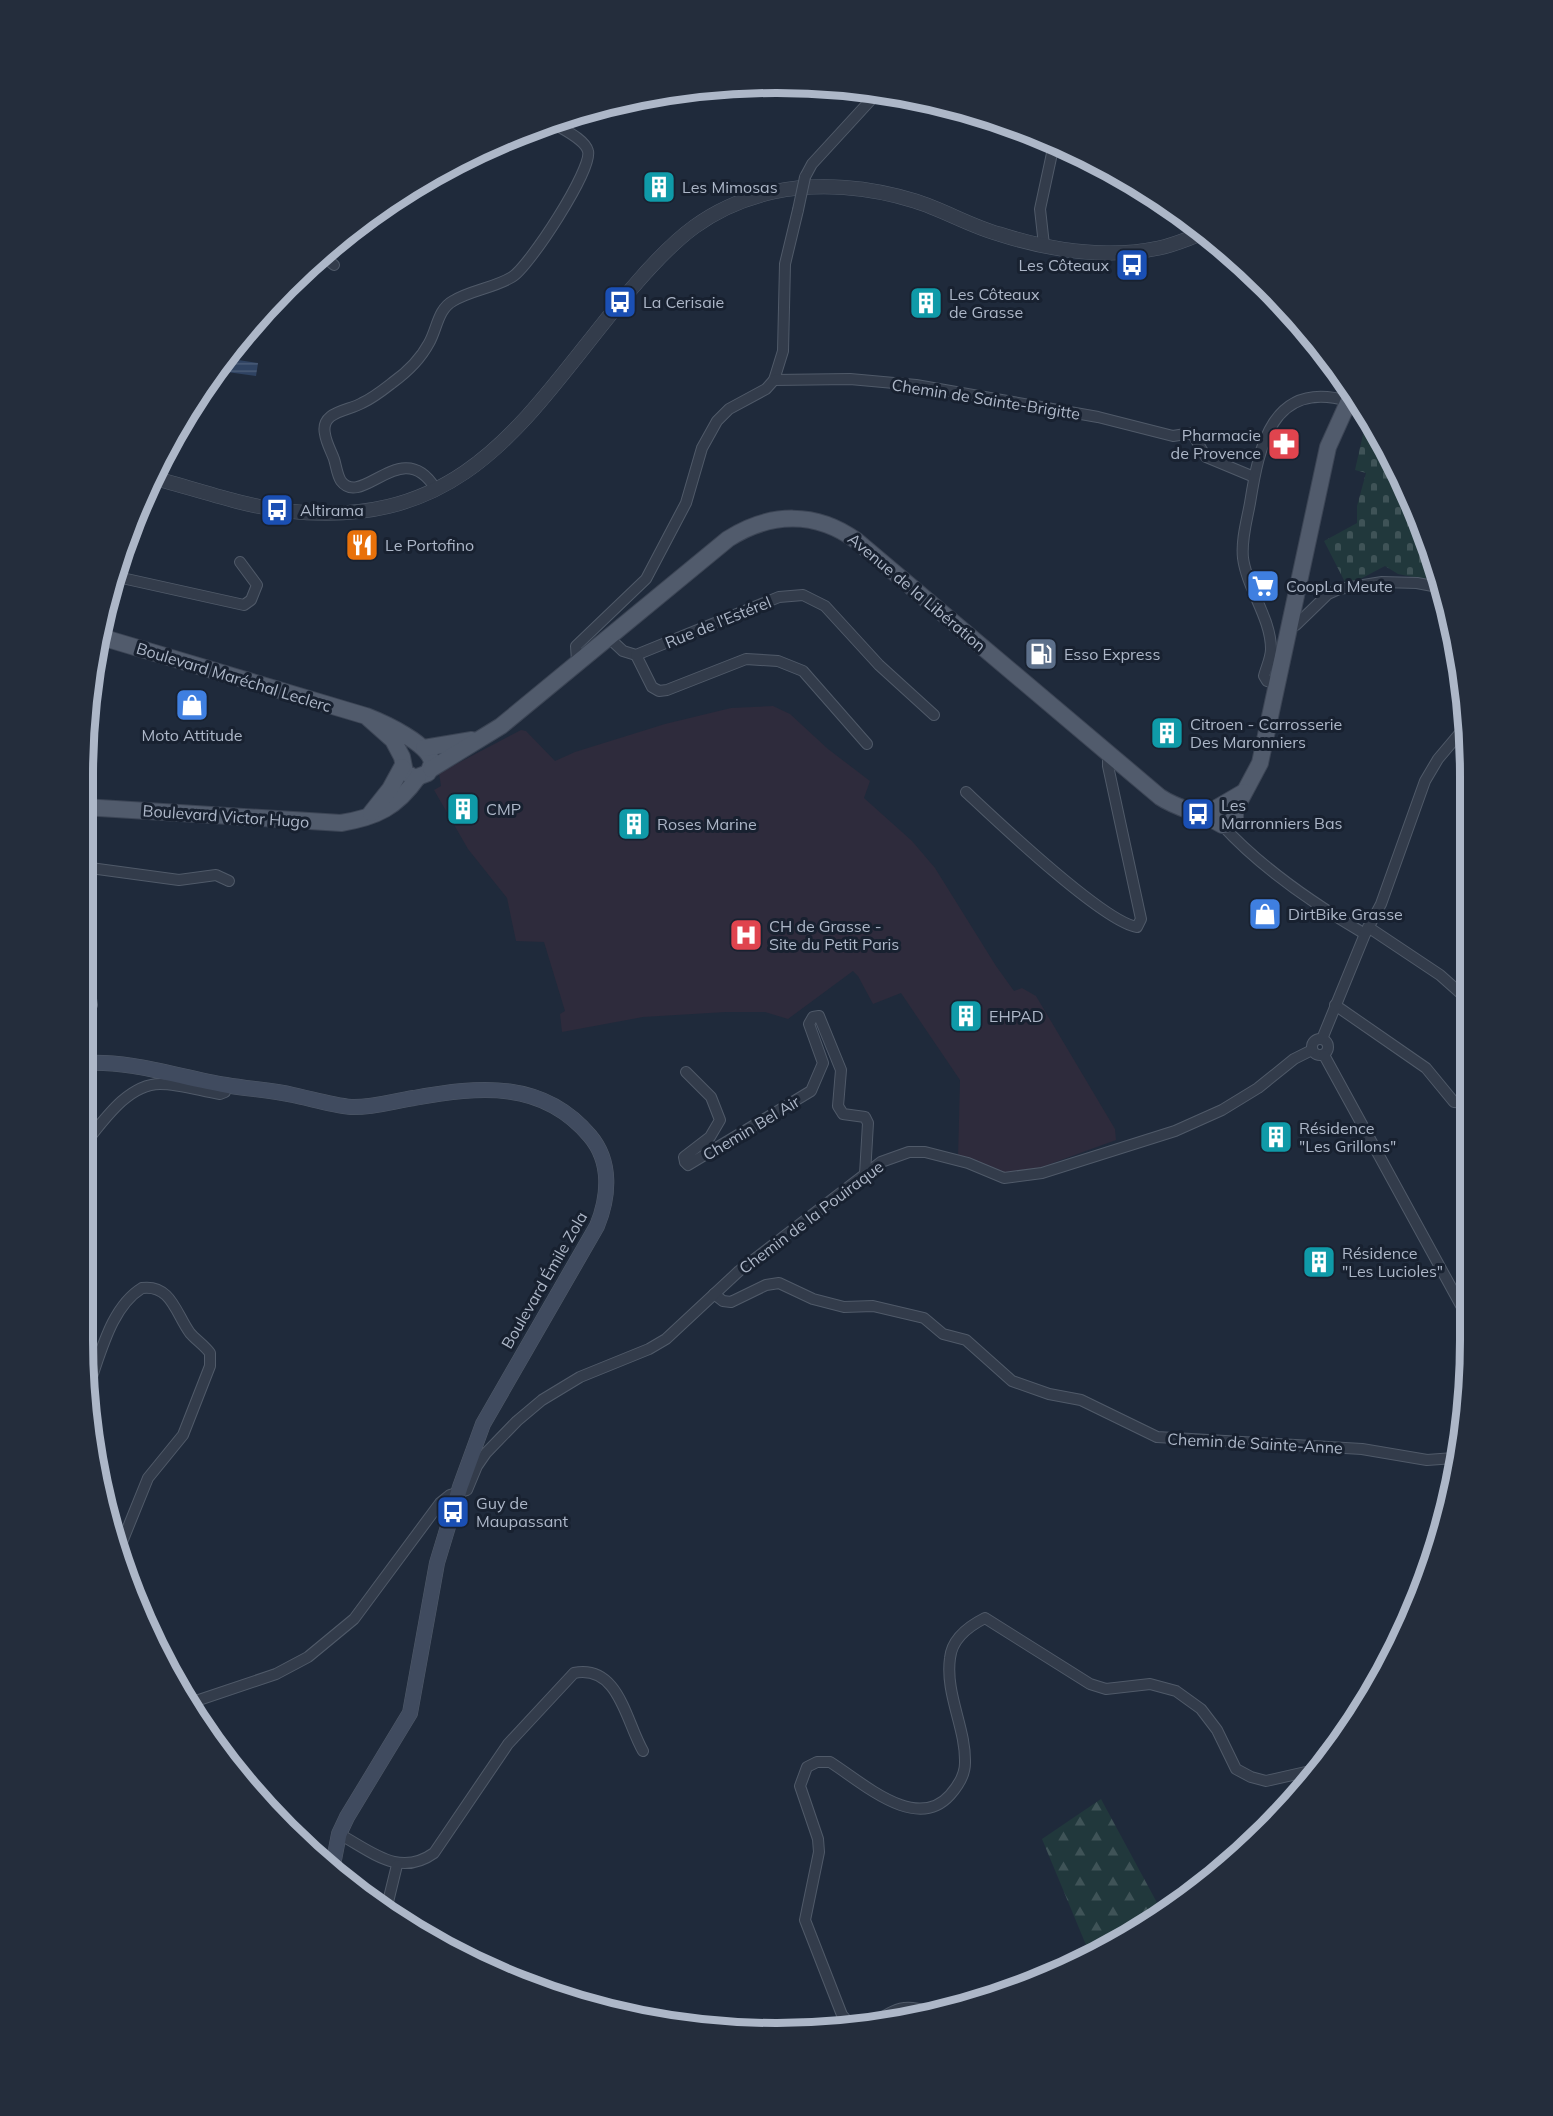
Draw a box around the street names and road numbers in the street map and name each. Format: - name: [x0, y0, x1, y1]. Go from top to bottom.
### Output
- street label: Chemin de Sainte-Brigitte: [890, 374, 1082, 424]
- street label: Avenue de la Libération: [844, 528, 990, 656]
- street label: Rue de l'Estérel: [662, 592, 774, 652]
- street label: Boulevard Maréchal Leclerc: [134, 638, 334, 716]
- street label: Boulevard Victor Hugo: [142, 800, 310, 832]
- street label: Chemin Bel Air: [699, 1091, 803, 1165]
- street label: Chemin de la Pouiraque: [735, 1156, 887, 1278]
- street label: Boulevard Émile Zola: [497, 1208, 591, 1352]
- street label: Chemin de Sainte-Anne: [1167, 1428, 1343, 1458]

